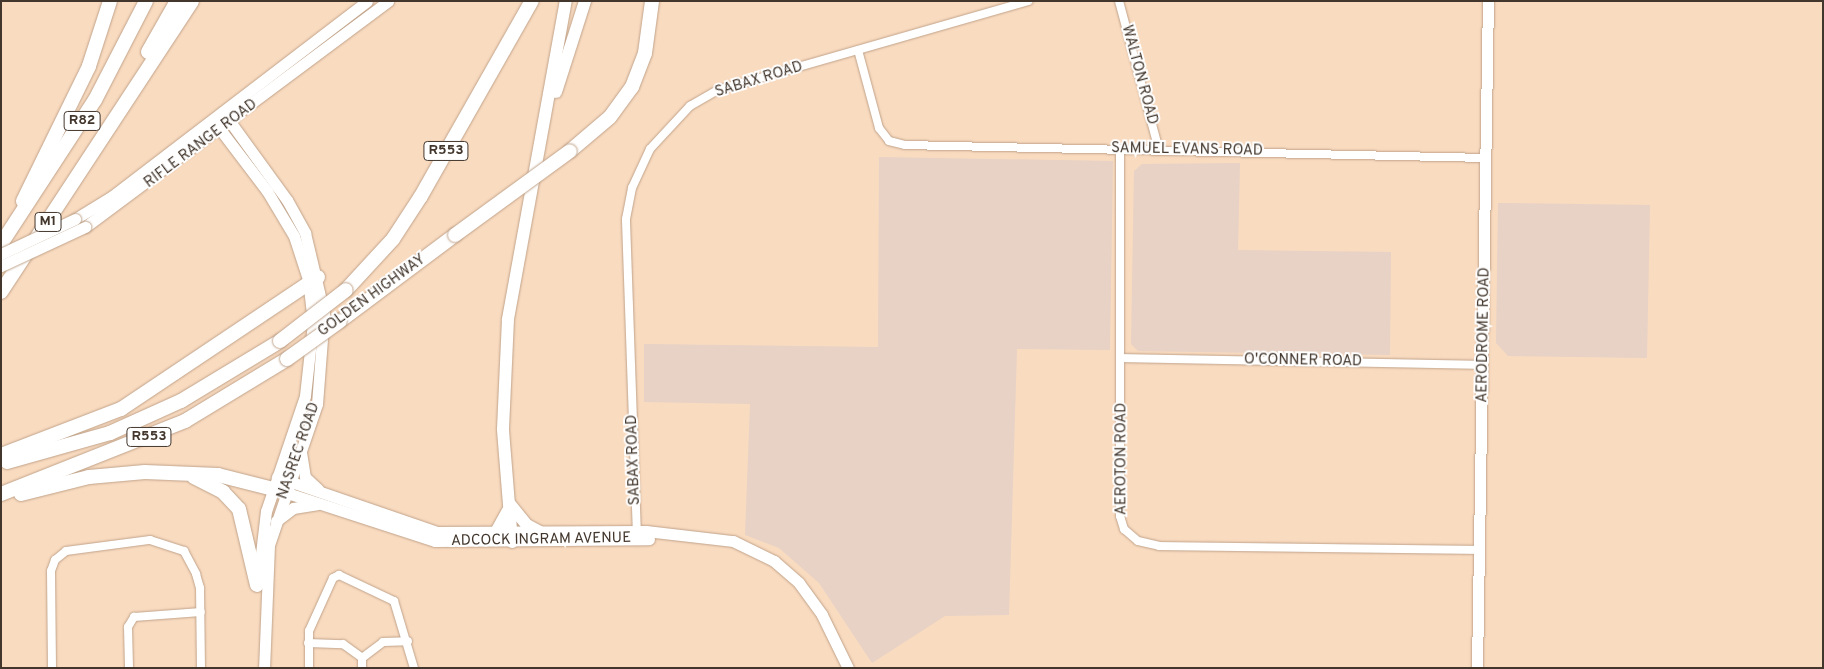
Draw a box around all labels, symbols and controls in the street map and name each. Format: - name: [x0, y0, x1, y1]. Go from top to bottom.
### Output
- street label: WALTON ROAD: [1117, 23, 1161, 127]
- street label: SABAX ROAD: [713, 58, 805, 102]
- street label: RIFLE RANGE ROAD: [141, 96, 261, 192]
- road number: R82: [63, 110, 101, 132]
- road number: R553: [422, 140, 470, 162]
- street label: SAMUEL EVANS ROAD: [1111, 140, 1263, 160]
- road number: M1: [34, 210, 62, 233]
- street label: GOLDEN HIGHWAY: [315, 251, 429, 341]
- street label: AERODROME ROAD: [1474, 267, 1494, 403]
- street label: O'CONNER ROAD: [1244, 351, 1362, 371]
- street label: NASREC ROAD: [274, 400, 324, 502]
- street label: AEROTON ROAD: [1113, 403, 1131, 515]
- street label: SABAX ROAD: [623, 414, 645, 506]
- road number: R553: [125, 426, 173, 448]
- street label: ADCOCK INGRAM AVENUE: [450, 529, 632, 551]

